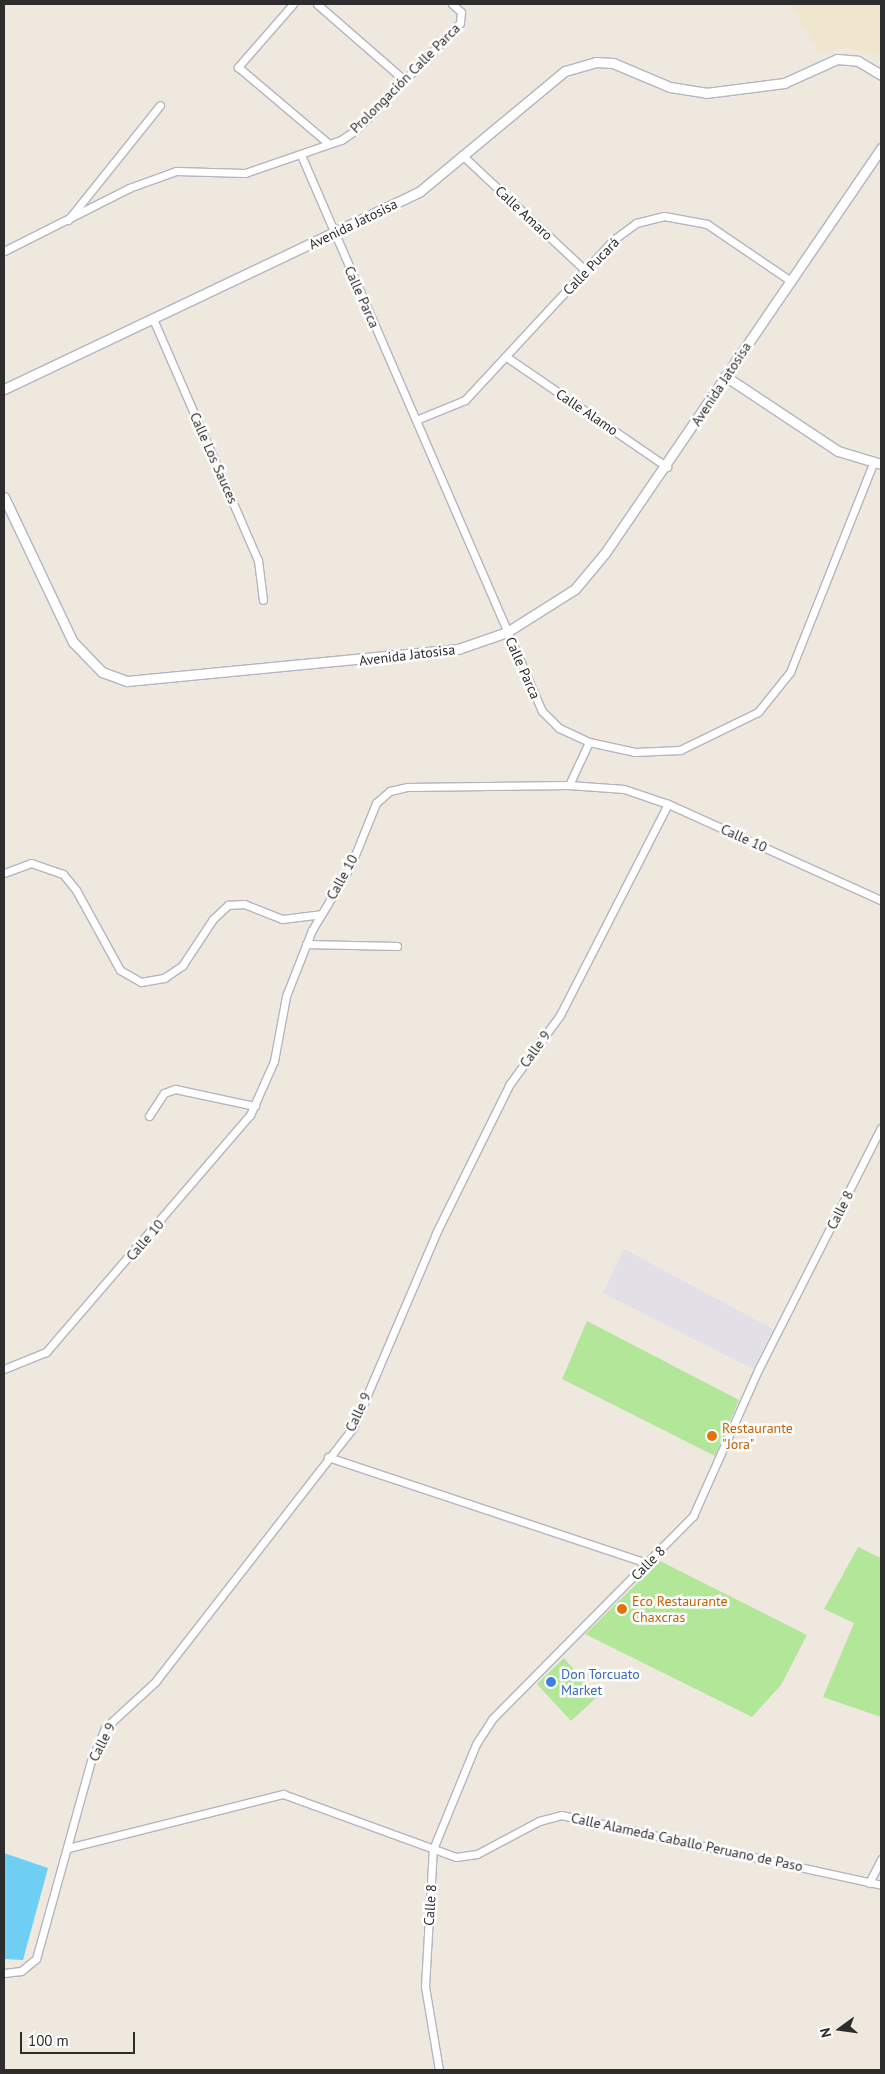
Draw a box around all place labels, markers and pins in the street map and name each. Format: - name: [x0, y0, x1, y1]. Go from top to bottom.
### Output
- place label: Restaurante "Jora": [722, 1420, 793, 1452]
- marker: Restaurante "Jora": [706, 1430, 718, 1442]
- place label: Eco Restaurante Chaxcras: [632, 1593, 728, 1625]
- marker: Eco Restaurante Chaxcras: [616, 1603, 628, 1615]
- place label: Don Torcuato Market: [561, 1666, 640, 1698]
- marker: Don Torcuato Market: [545, 1676, 557, 1688]

